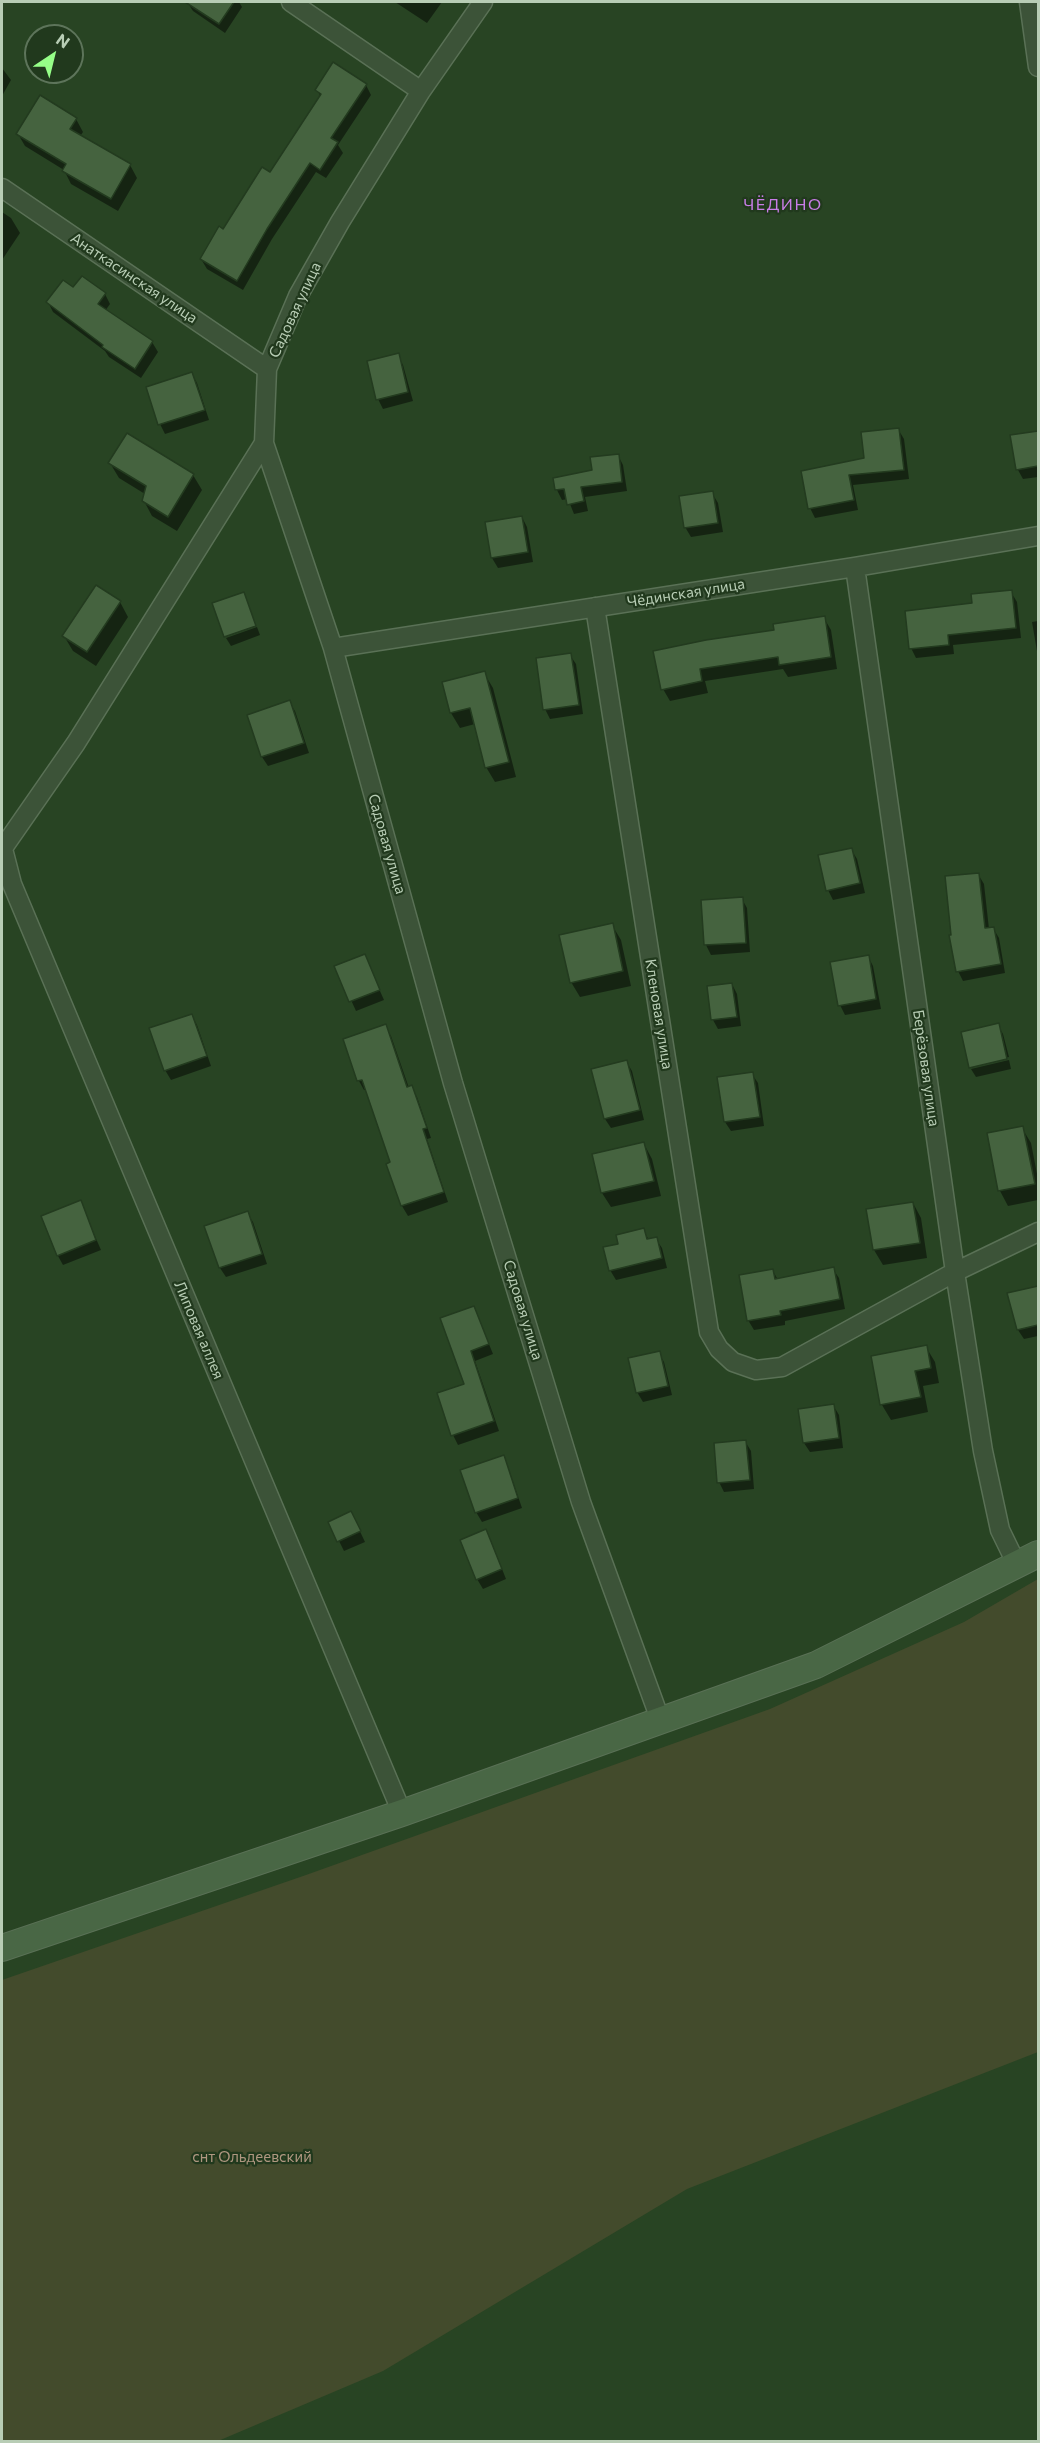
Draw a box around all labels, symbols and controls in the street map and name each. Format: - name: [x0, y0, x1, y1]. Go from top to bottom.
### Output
- north arrow: [24, 24, 84, 84]
- text: N: [53, 29, 74, 52]
- district label: ЧЁДИНО: [744, 195, 822, 215]
- street label: Анаткасинская улица: [67, 229, 201, 327]
- street label: Садовая улица: [265, 259, 325, 361]
- street label: Чёдинская улица: [626, 575, 746, 611]
- street label: Садовая улица: [364, 792, 410, 896]
- street label: Кленовая улица: [641, 957, 677, 1071]
- street label: Берёзовая улица: [909, 1008, 943, 1128]
- street label: Садовая улица: [499, 1258, 547, 1362]
- street label: Липовая аллея: [170, 1278, 228, 1382]
- park label: снт Ольдеевский: [192, 2148, 312, 2166]

